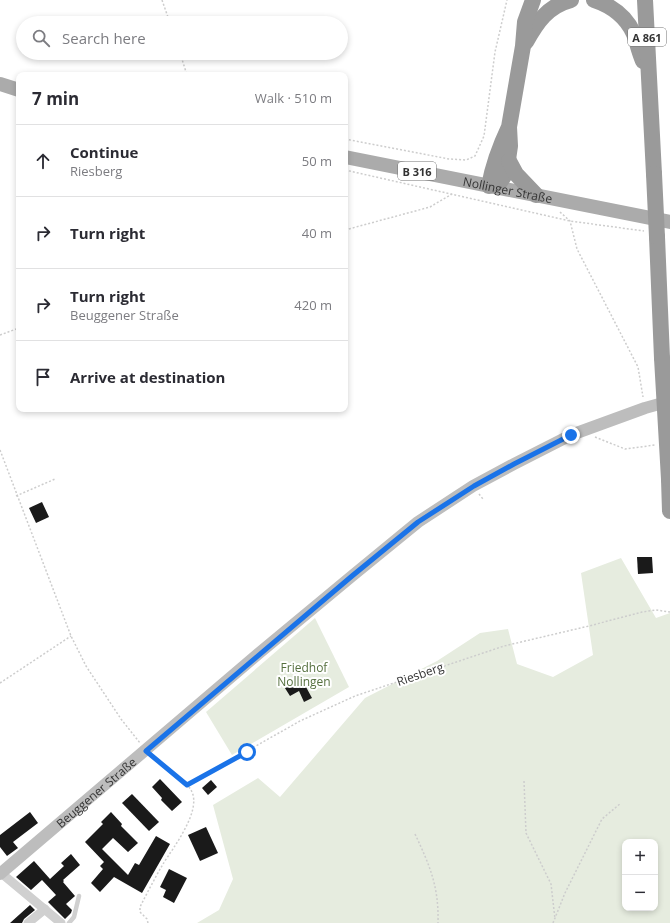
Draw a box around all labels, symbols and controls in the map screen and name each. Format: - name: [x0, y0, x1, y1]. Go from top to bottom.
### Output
- search box: [16, 16, 348, 60]
- icon: search: [30, 27, 52, 49]
- text: Search here: [62, 28, 146, 48]
- road number: A 861: [628, 28, 666, 46]
- text: 7 min: [32, 87, 79, 110]
- text: Walk · 510 m: [255, 89, 332, 107]
- text: Continue: [70, 142, 138, 162]
- icon: ahead: [32, 150, 54, 172]
- text: 50 m: [302, 152, 332, 170]
- text: Riesberg: [70, 162, 122, 180]
- road number: B 316: [398, 162, 436, 180]
- street label: Nollinger Straße: [462, 172, 554, 207]
- icon: right: [32, 222, 54, 244]
- text: Turn right: [70, 223, 145, 243]
- text: 40 m: [302, 224, 332, 242]
- text: Turn right: [70, 286, 145, 306]
- icon: right: [32, 294, 54, 316]
- text: 420 m: [294, 296, 332, 314]
- text: Beuggener Straße: [70, 306, 179, 324]
- icon: arrive: [32, 366, 54, 388]
- text: Arrive at destination: [70, 367, 225, 387]
- route end: [562, 426, 580, 444]
- street label: Riesberg: [394, 658, 446, 690]
- park label: Friedhof Nollingen: [277, 659, 331, 690]
- route start: [238, 743, 256, 761]
- street label: Beuggener Straße: [52, 753, 140, 831]
- map controls: [622, 839, 658, 911]
- button: +: [622, 839, 658, 875]
- button: −: [622, 875, 658, 911]

